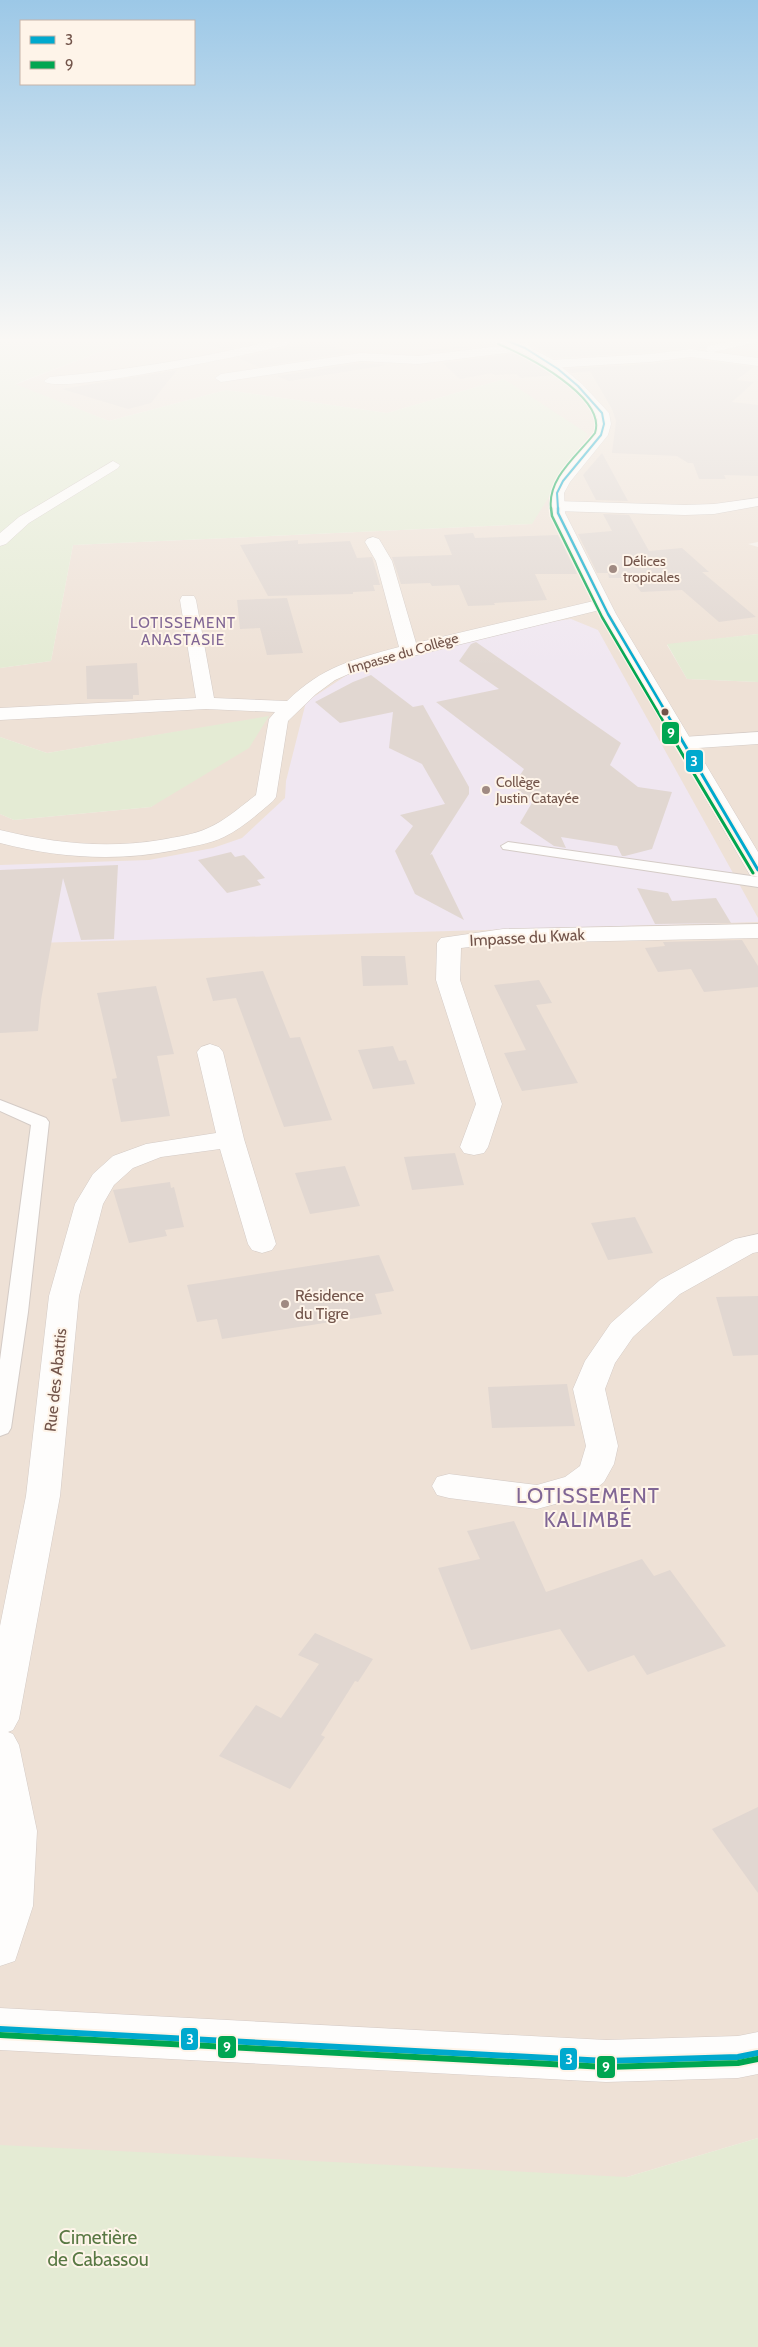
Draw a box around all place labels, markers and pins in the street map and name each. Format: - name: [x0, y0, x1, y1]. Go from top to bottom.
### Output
- place label: Délices tropicales: [623, 552, 680, 586]
- marker: Délices tropicales: [607, 563, 619, 575]
- unlabelled marker: [660, 707, 670, 717]
- place label: Collège Justin Catayée: [495, 773, 579, 807]
- marker: Collège Justin Catayée: [480, 784, 492, 796]
- place label: Résidence du Tigre: [295, 1286, 364, 1323]
- marker: Résidence du Tigre: [279, 1298, 291, 1310]

